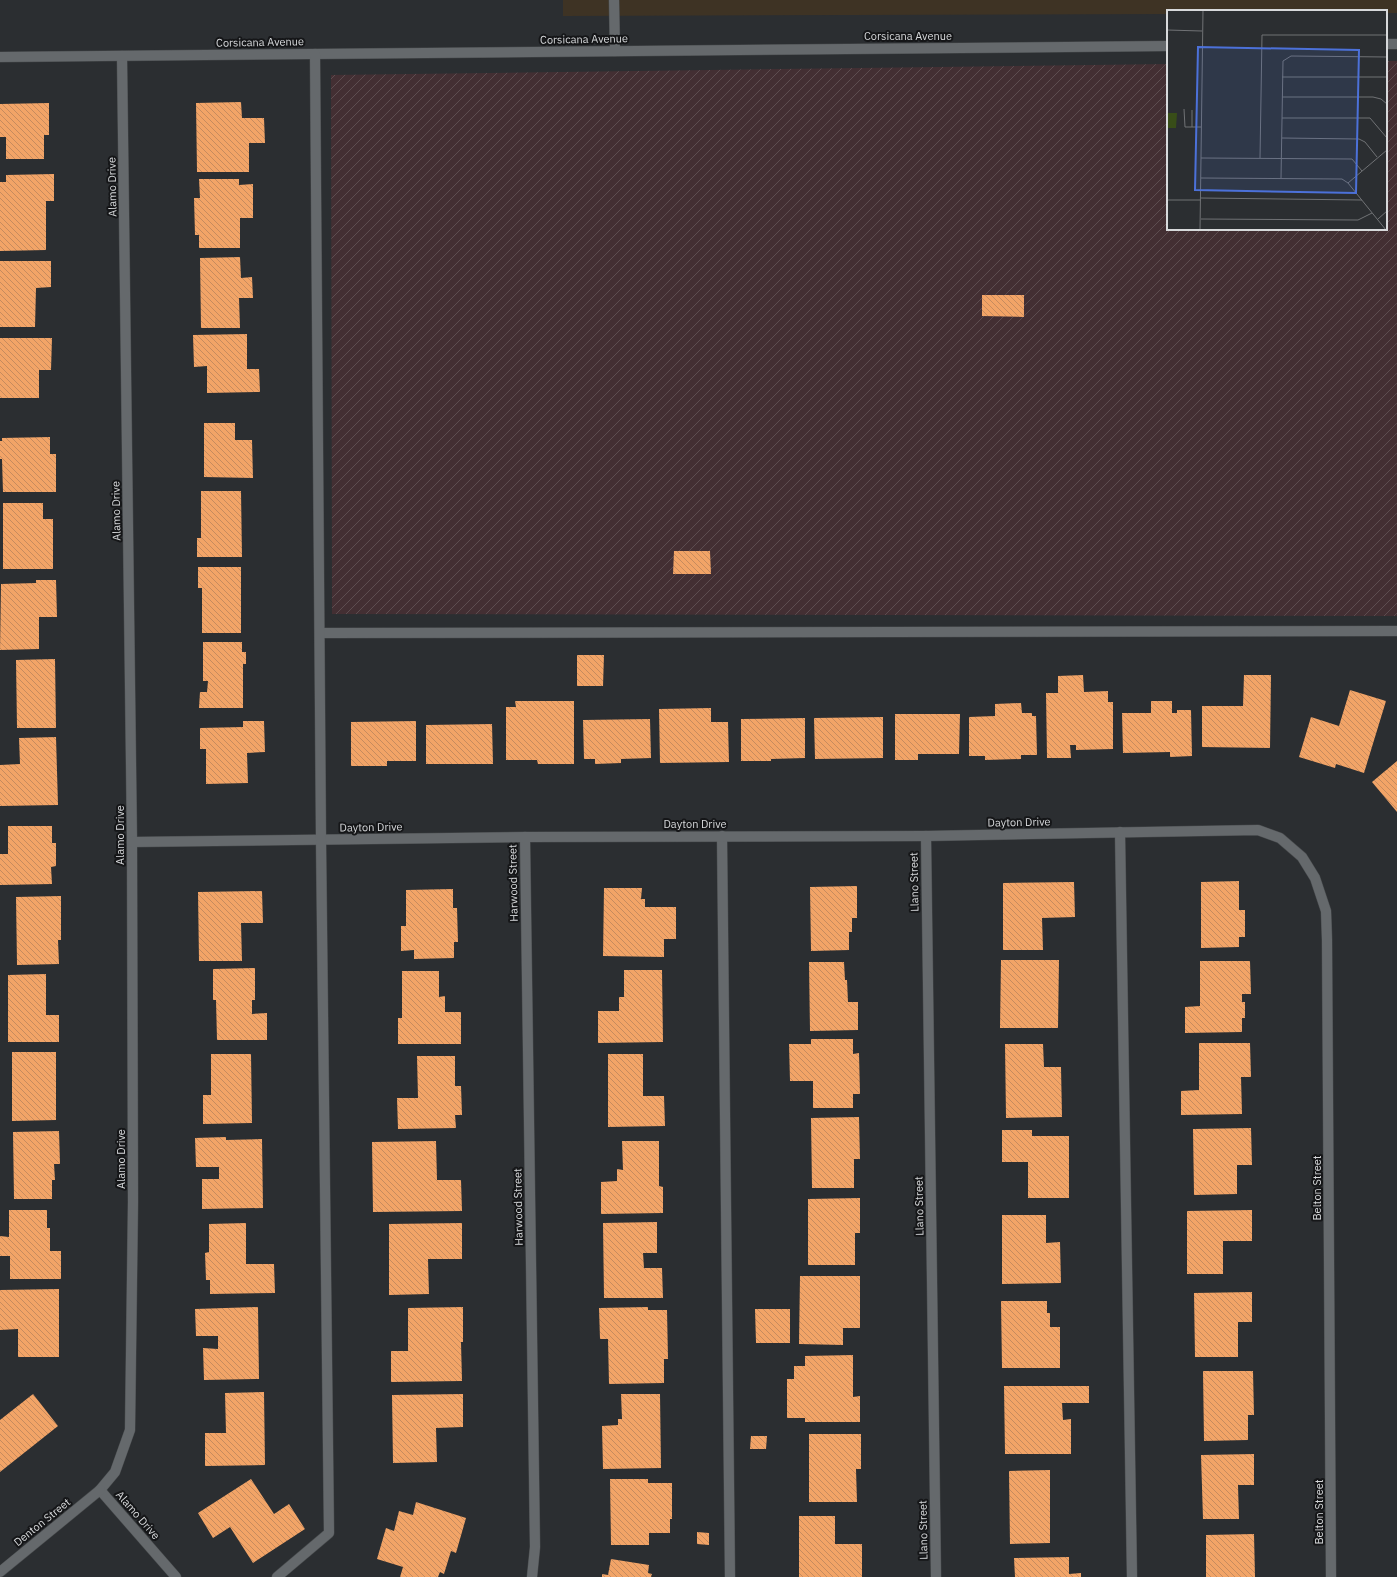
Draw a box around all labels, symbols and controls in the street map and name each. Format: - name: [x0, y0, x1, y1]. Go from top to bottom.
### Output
- inset map: [1167, 10, 1387, 230]
- street label: Corsicana Avenue: [864, 29, 952, 43]
- street label: Corsicana Avenue: [540, 31, 628, 47]
- street label: Corsicana Avenue: [216, 34, 304, 50]
- street label: Alamo Drive: [104, 157, 120, 217]
- street label: Alamo Drive: [108, 481, 124, 541]
- street label: Alamo Drive: [113, 805, 127, 865]
- street label: Dayton Drive: [987, 814, 1051, 830]
- street label: Dayton Drive: [663, 817, 727, 831]
- street label: Dayton Drive: [339, 819, 403, 835]
- street label: Harwood Street: [505, 844, 521, 922]
- street label: Llano Street: [906, 852, 922, 912]
- street label: Alamo Drive: [114, 1129, 128, 1189]
- street label: Belton Street: [1310, 1155, 1324, 1221]
- street label: Harwood Street: [510, 1168, 526, 1246]
- street label: Llano Street: [911, 1176, 927, 1236]
- street label: Belton Street: [1312, 1479, 1326, 1545]
- street label: Alamo Drive: [113, 1488, 163, 1542]
- street label: Denton Street: [11, 1495, 73, 1549]
- street label: Llano Street: [915, 1500, 931, 1560]

